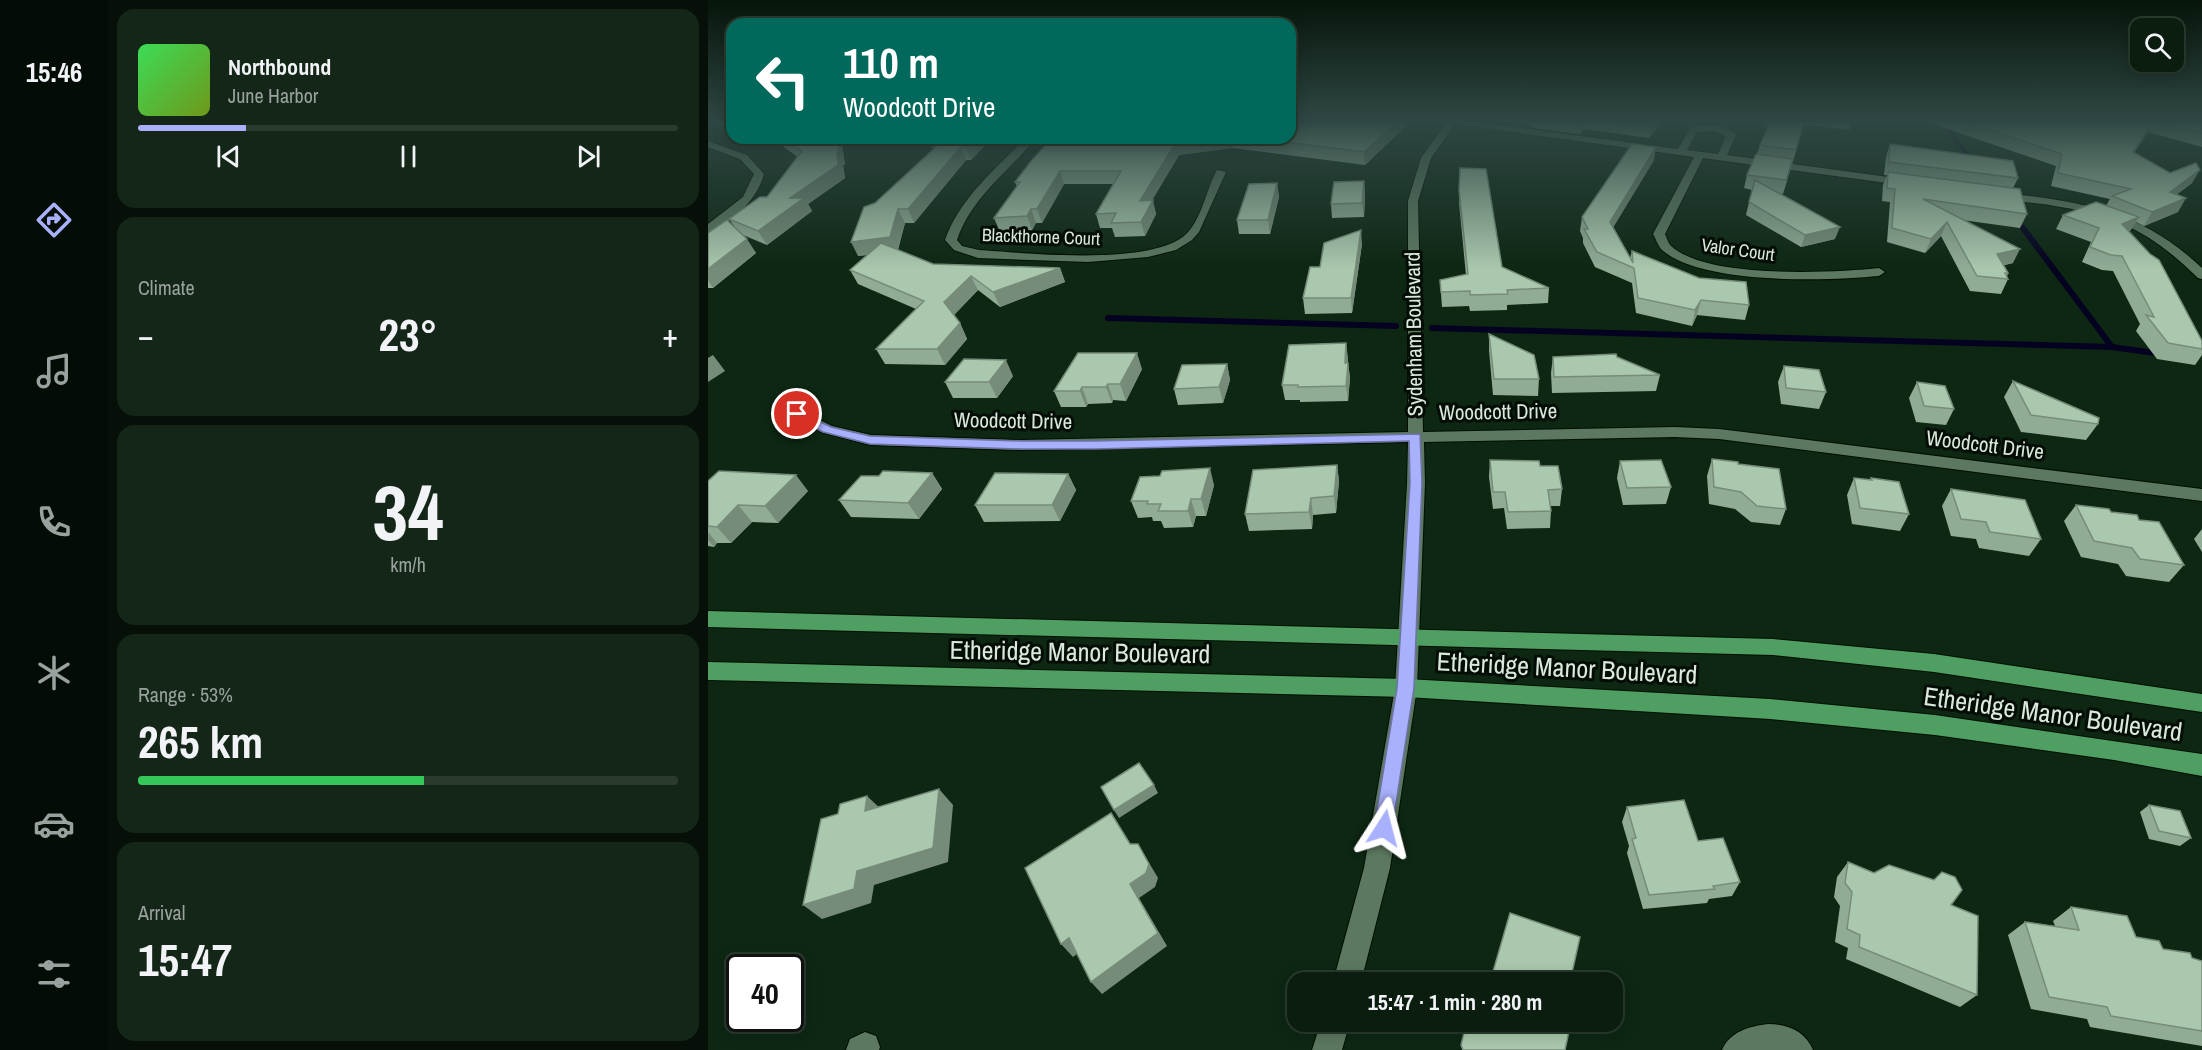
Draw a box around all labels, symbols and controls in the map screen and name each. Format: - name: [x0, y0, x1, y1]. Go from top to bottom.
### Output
- map controls: [2130, 18, 2184, 72]
- button: search: [2130, 18, 2184, 72]
- text: 110 m: [843, 35, 939, 91]
- icon: left: [744, 42, 822, 120]
- text: Northbound: [228, 52, 331, 82]
- text: 15:46: [26, 54, 82, 90]
- text: June Harbor: [228, 82, 318, 109]
- text: Woodcott Drive: [843, 89, 995, 125]
- icon: previous: [212, 140, 245, 173]
- icon: pause: [392, 140, 425, 173]
- icon: next: [572, 140, 605, 173]
- icon: directions: [33, 199, 75, 241]
- street label: Blackthorne Court: [982, 222, 1100, 251]
- street label: Valor Court: [1700, 232, 1776, 267]
- street label: Sydenham Boulevard: [1398, 251, 1429, 417]
- text: Climate: [138, 274, 195, 301]
- text: 23°: [378, 304, 438, 365]
- text: −: [138, 313, 154, 357]
- text: +: [662, 313, 678, 357]
- icon: music: [33, 350, 75, 392]
- pin: [771, 388, 822, 439]
- street label: Woodcott Drive: [1439, 396, 1557, 427]
- icon: arrive: [780, 397, 813, 430]
- street label: Woodcott Drive: [954, 405, 1072, 436]
- street label: Woodcott Drive: [1925, 423, 2046, 466]
- text: 34: [372, 459, 444, 564]
- icon: phone: [33, 501, 75, 543]
- text: km/h: [390, 551, 426, 578]
- street label: Etheridge Manor Boulevard: [949, 632, 1211, 671]
- street label: Etheridge Manor Boulevard: [1436, 643, 1698, 692]
- icon: climate: [33, 652, 75, 694]
- street label: Etheridge Manor Boulevard: [1922, 678, 2185, 749]
- text: Range · 53%: [138, 681, 233, 708]
- text: 265 km: [138, 711, 263, 772]
- position arrow: [1352, 796, 1416, 860]
- icon: car: [33, 803, 75, 845]
- text: Arrival: [138, 899, 185, 926]
- text: 15:47: [138, 929, 232, 990]
- icon: filters: [33, 953, 75, 995]
- speed limit sign: 40: [726, 954, 804, 1032]
- text: 15:47 · 1 min · 280 m: [1368, 987, 1542, 1017]

